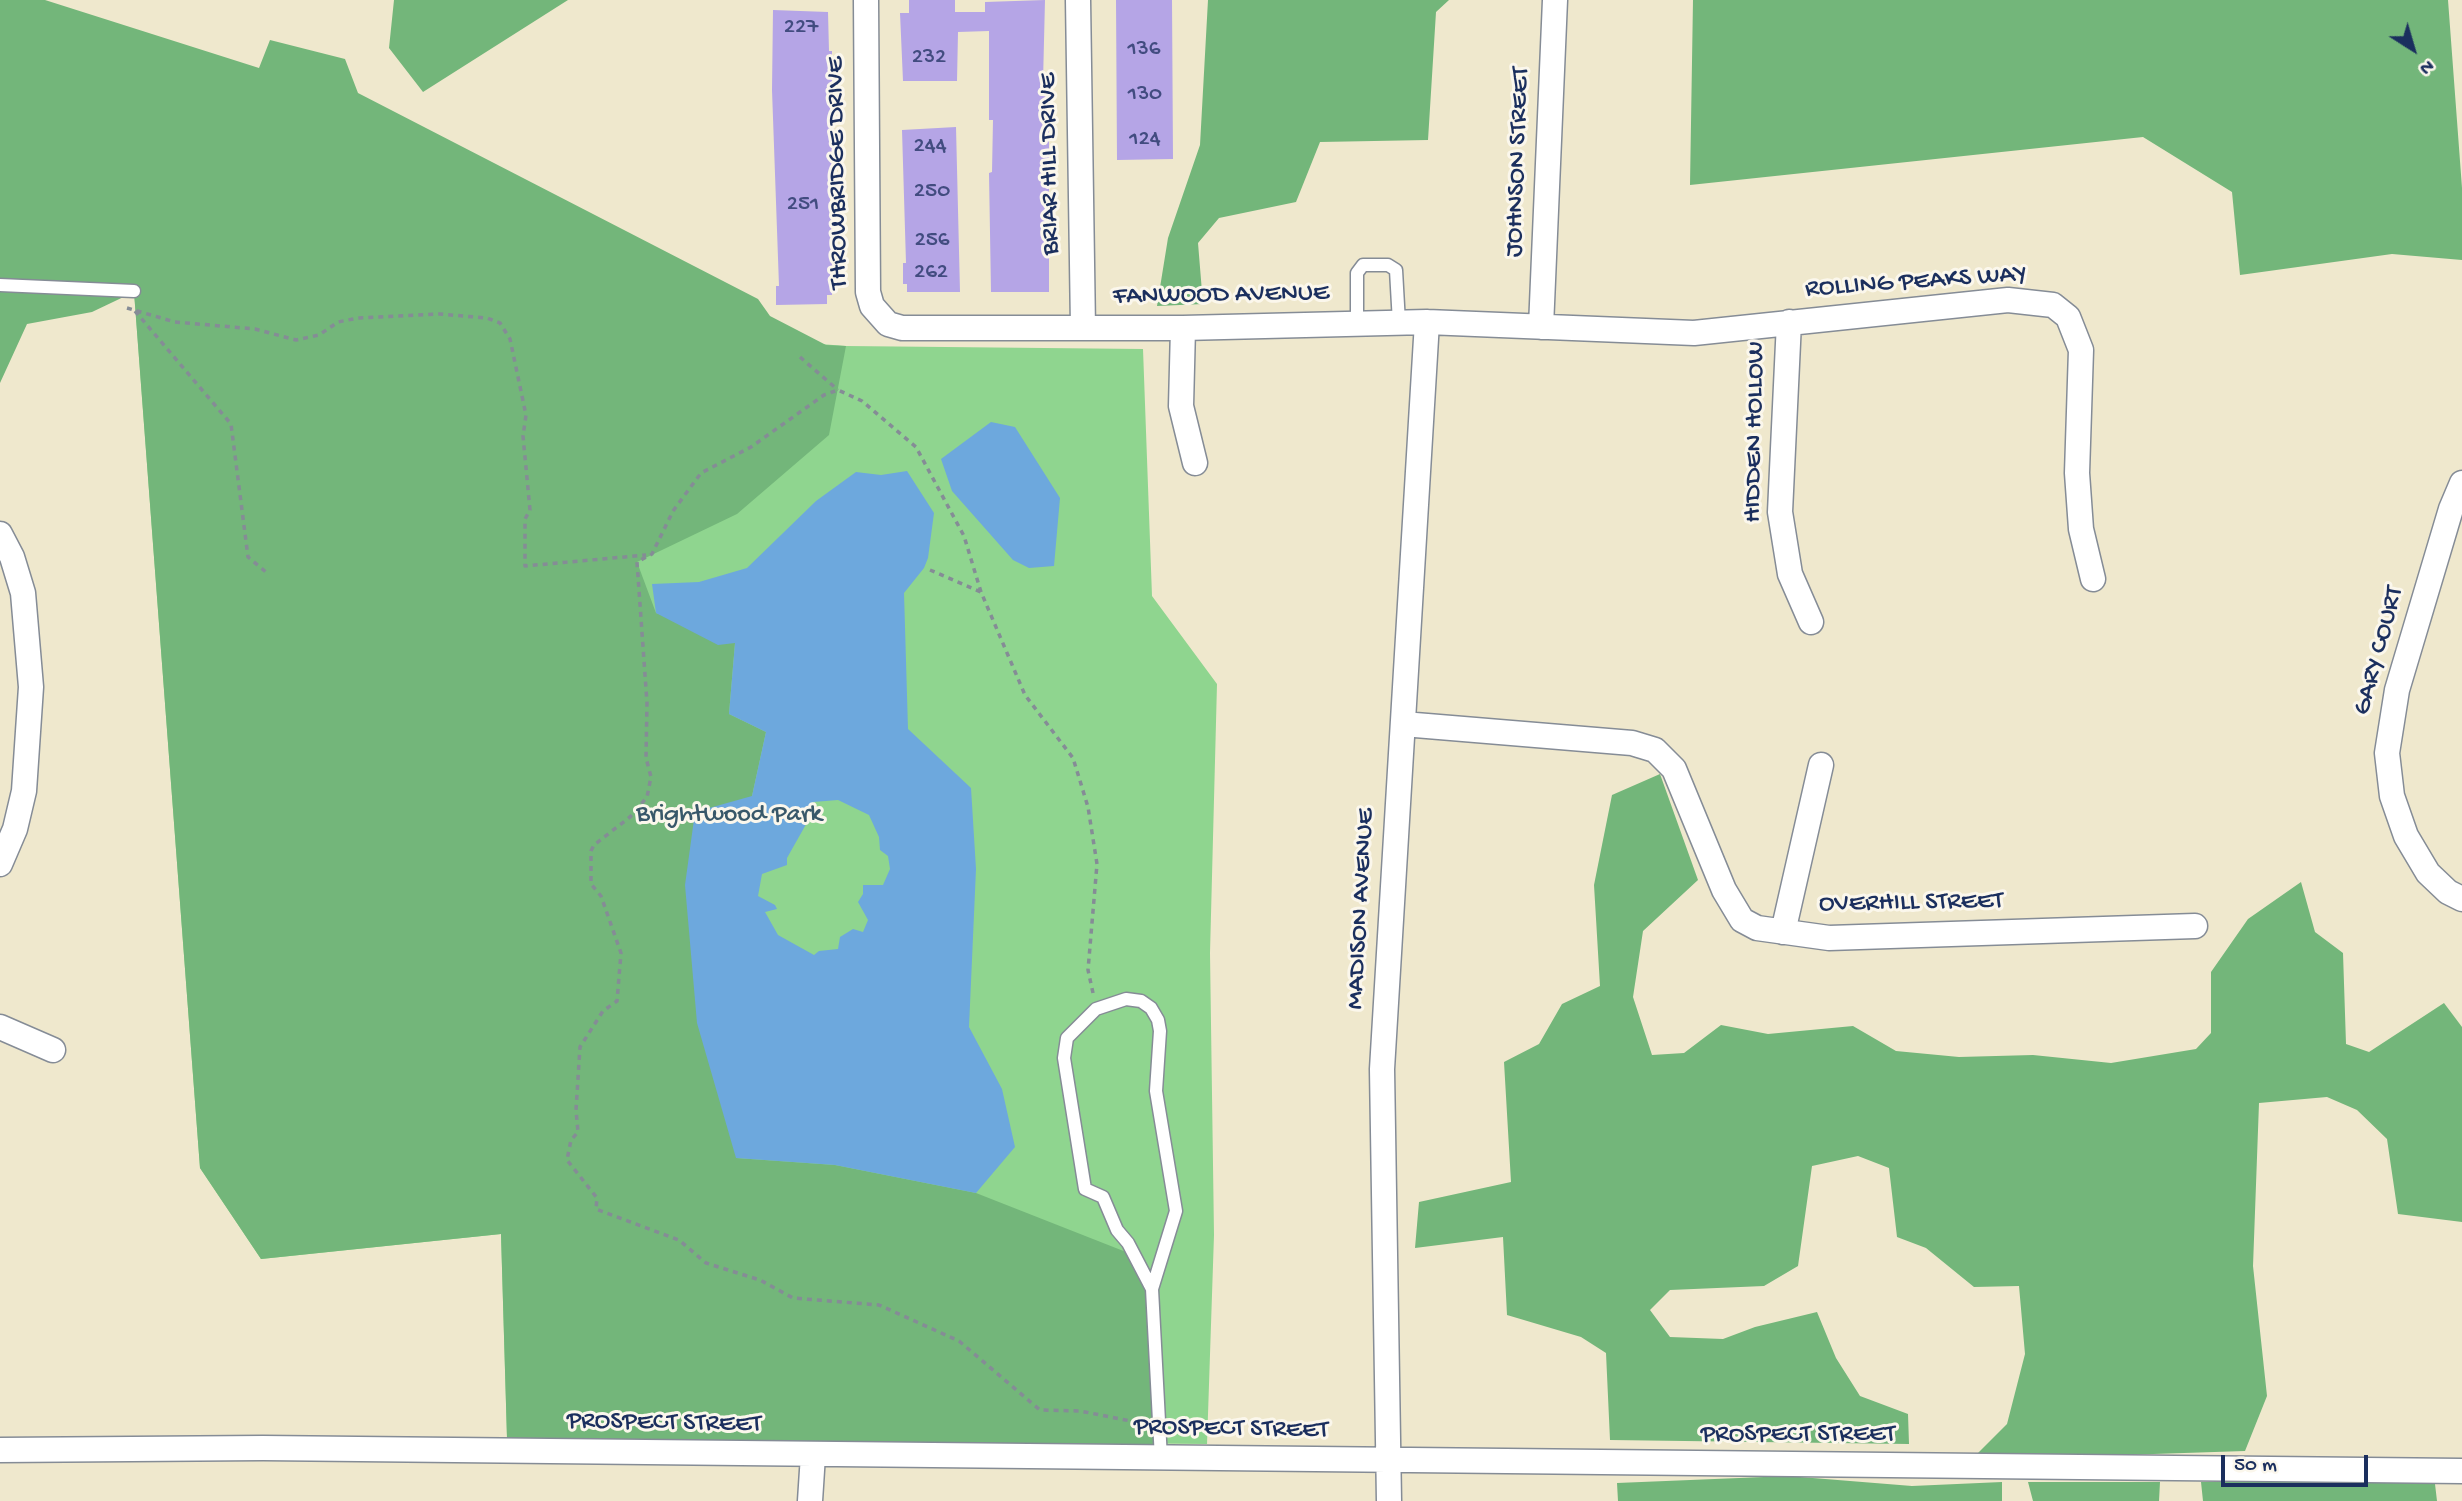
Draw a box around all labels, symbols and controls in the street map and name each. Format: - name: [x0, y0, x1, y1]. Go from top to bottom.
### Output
- house number: 227: [784, 14, 818, 42]
- north arrow: [2378, 14, 2448, 84]
- house number: 136: [1128, 36, 1160, 64]
- house number: 232: [912, 44, 946, 72]
- text: N: [2414, 53, 2438, 79]
- street label: THROWBRIDGE DRIVE: [821, 56, 857, 290]
- street label: JOHNSON STREET: [1500, 66, 1538, 258]
- street label: BRIAR HILL DRIVE: [1034, 73, 1068, 255]
- house number: 130: [1128, 81, 1162, 109]
- house number: 124: [1129, 126, 1161, 154]
- house number: 244: [913, 133, 947, 161]
- house number: 250: [914, 178, 950, 206]
- house number: 251: [787, 191, 819, 219]
- house number: 256: [914, 227, 950, 255]
- house number: 262: [914, 259, 948, 287]
- street label: ROLLING PEAKS WAY: [1804, 260, 2028, 306]
- street label: FANWOOD AVENUE: [1113, 279, 1329, 313]
- street label: HIDDEN HOLLOW: [1739, 341, 1773, 523]
- street label: GARY COURT: [2348, 583, 2412, 719]
- park label: Brightwood Park: [636, 800, 822, 832]
- street label: MADISON AVENUE: [1341, 808, 1383, 1010]
- street label: OVERHILL STREET: [1819, 887, 2003, 921]
- street label: PROSPECT STREET: [566, 1407, 762, 1441]
- street label: PROSPECT STREET: [1133, 1413, 1329, 1447]
- street label: PROSPECT STREET: [1701, 1420, 1895, 1452]
- scale bar: [2224, 1442, 2371, 1486]
- text: 50 m: [2234, 1454, 2277, 1479]

